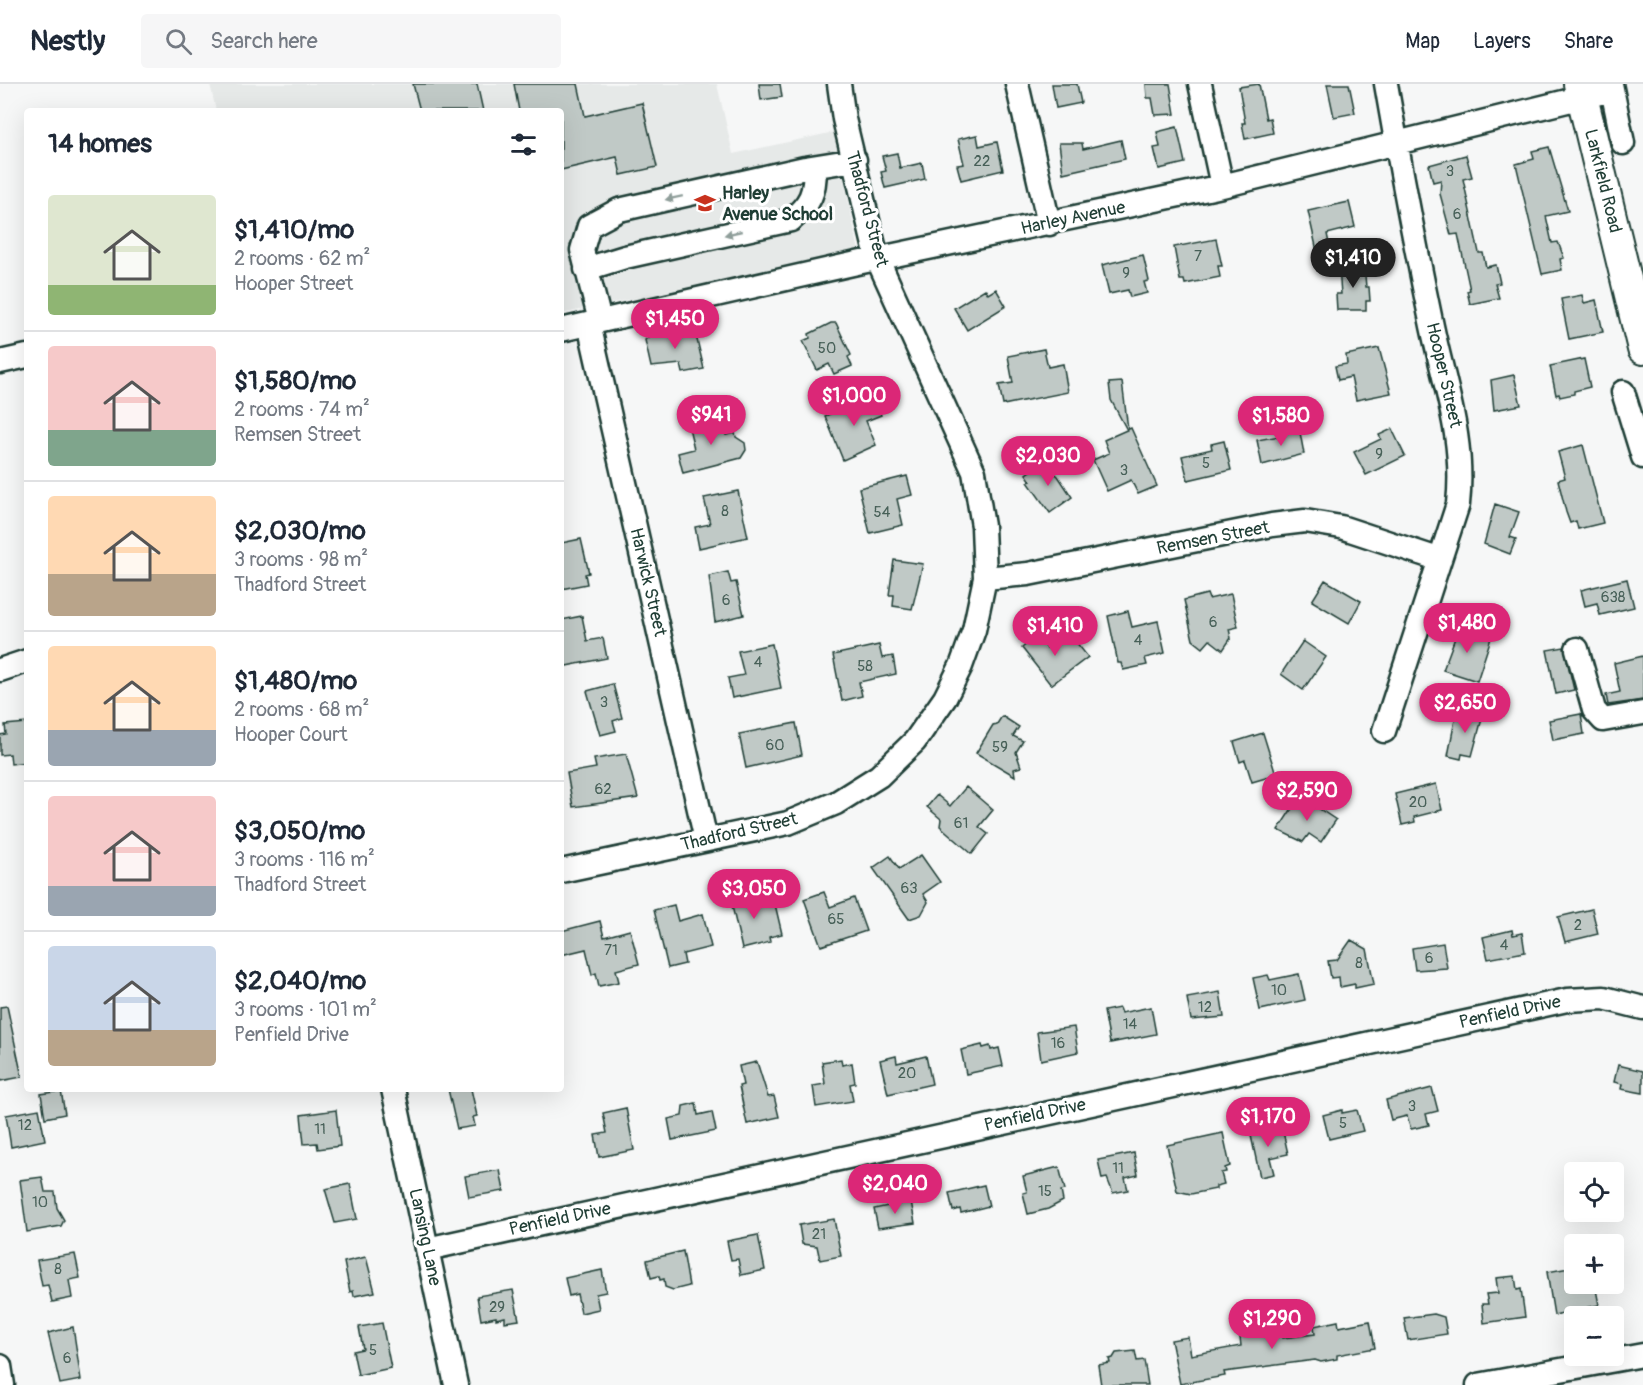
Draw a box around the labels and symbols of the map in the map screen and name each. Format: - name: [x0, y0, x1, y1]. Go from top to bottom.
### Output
- street label: Larkfield Road: [1579, 127, 1627, 235]
- street label: Thadford Street: [840, 148, 894, 270]
- house number: 22: [974, 152, 990, 171]
- house number: 3: [1446, 162, 1454, 181]
- place label: Harley Avenue School: [722, 182, 833, 226]
- school or university icon: Harley Avenue School: [693, 191, 717, 215]
- one-way arrow: [665, 194, 684, 203]
- street label: Harley Avenue: [1019, 196, 1127, 240]
- house number: 6: [1453, 205, 1461, 224]
- one-way arrow: [724, 229, 742, 239]
- pin: $1,410: [1304, 238, 1402, 289]
- house number: 7: [1194, 247, 1202, 266]
- house number: 9: [1122, 264, 1130, 283]
- pin: $1,450: [626, 299, 724, 350]
- street label: Hooper Street: [1421, 320, 1467, 431]
- house number: 50: [818, 339, 836, 358]
- pin: $1,000: [805, 376, 903, 427]
- pin: $941: [675, 395, 747, 446]
- pin: $1,580: [1232, 396, 1330, 447]
- pin: $2,030: [999, 436, 1097, 487]
- house number: 9: [1375, 445, 1383, 464]
- house number: 5: [1202, 454, 1210, 473]
- house number: 3: [1120, 461, 1128, 480]
- house number: 8: [721, 502, 729, 521]
- house number: 54: [874, 503, 891, 522]
- street label: Remsen Street: [1155, 516, 1272, 560]
- street label: Harwick Street: [624, 525, 672, 639]
- house number: 638: [1601, 588, 1626, 607]
- house number: 6: [722, 591, 730, 610]
- pin: $1,480: [1418, 603, 1516, 654]
- pin: $1,410: [1006, 606, 1104, 657]
- house number: 6: [1209, 613, 1217, 632]
- house number: 4: [1134, 631, 1143, 650]
- house number: 4: [754, 653, 763, 672]
- house number: 58: [857, 657, 873, 676]
- pin: $2,650: [1416, 683, 1514, 734]
- house number: 3: [600, 693, 608, 712]
- house number: 60: [766, 736, 784, 755]
- house number: 59: [992, 738, 1008, 757]
- pin: $2,590: [1258, 771, 1356, 822]
- house number: 62: [594, 780, 612, 799]
- house number: 20: [1409, 793, 1427, 812]
- street label: Thadford Street: [678, 807, 800, 857]
- house number: 61: [954, 814, 968, 833]
- pin: $3,050: [705, 869, 803, 920]
- house number: 63: [900, 879, 918, 898]
- house number: 65: [828, 910, 844, 929]
- house number: 2: [1574, 916, 1582, 935]
- house number: 4: [1500, 936, 1509, 955]
- house number: 71: [604, 941, 618, 960]
- house number: 6: [1425, 949, 1433, 968]
- house number: 8: [1355, 954, 1363, 973]
- house number: 10: [1271, 981, 1287, 1000]
- street label: Penfield Drive: [1457, 990, 1563, 1034]
- house number: 12: [1198, 998, 1212, 1017]
- house number: 14: [1123, 1015, 1138, 1034]
- house number: 16: [1051, 1034, 1065, 1053]
- house number: 20: [898, 1064, 916, 1083]
- street label: Penfield Drive: [982, 1093, 1088, 1137]
- pin: $1,170: [1219, 1097, 1317, 1148]
- house number: 3: [1408, 1097, 1416, 1116]
- house number: 5: [1339, 1114, 1347, 1133]
- house number: 12: [18, 1116, 32, 1135]
- house number: 11: [314, 1120, 326, 1139]
- house number: 11: [1112, 1159, 1124, 1178]
- pin: $2,040: [846, 1164, 944, 1215]
- house number: 15: [1038, 1182, 1052, 1201]
- street label: Lansing Lane: [403, 1186, 447, 1288]
- house number: 10: [32, 1193, 48, 1212]
- street label: Penfield Drive: [507, 1197, 613, 1241]
- house number: 21: [812, 1225, 826, 1244]
- house number: 8: [54, 1260, 62, 1279]
- house number: 29: [489, 1298, 505, 1317]
- pin: $1,290: [1223, 1299, 1321, 1350]
- house number: 5: [369, 1341, 377, 1360]
- house number: 6: [63, 1349, 71, 1368]

